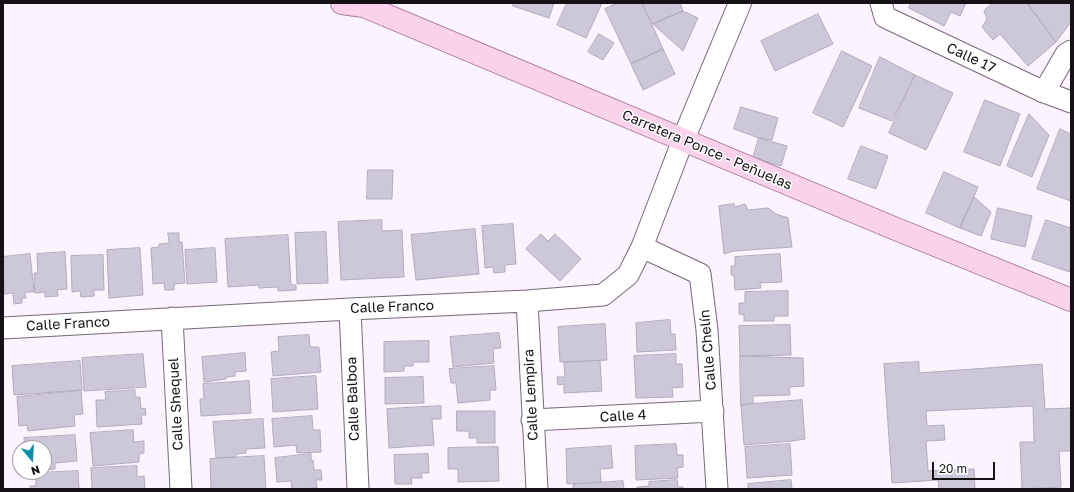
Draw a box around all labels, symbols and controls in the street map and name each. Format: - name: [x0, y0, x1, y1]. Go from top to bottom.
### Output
- street label: Calle 17: [944, 39, 998, 77]
- street label: Carretera Ponce - Peñuelas: [619, 107, 795, 193]
- street label: Calle Franco: [350, 297, 434, 317]
- street label: Calle Chelín: [696, 309, 720, 391]
- street label: Calle Franco: [26, 313, 110, 335]
- street label: Calle Lempira: [520, 349, 542, 441]
- street label: Calle Balboa: [343, 356, 363, 442]
- street label: Calle Shequel: [165, 357, 187, 451]
- street label: Calle 4: [599, 406, 647, 426]
- north arrow: [12, 440, 52, 480]
- scale bar: [934, 454, 997, 480]
- text: 20 m: [939, 461, 967, 476]
- text: N: [30, 463, 42, 478]

